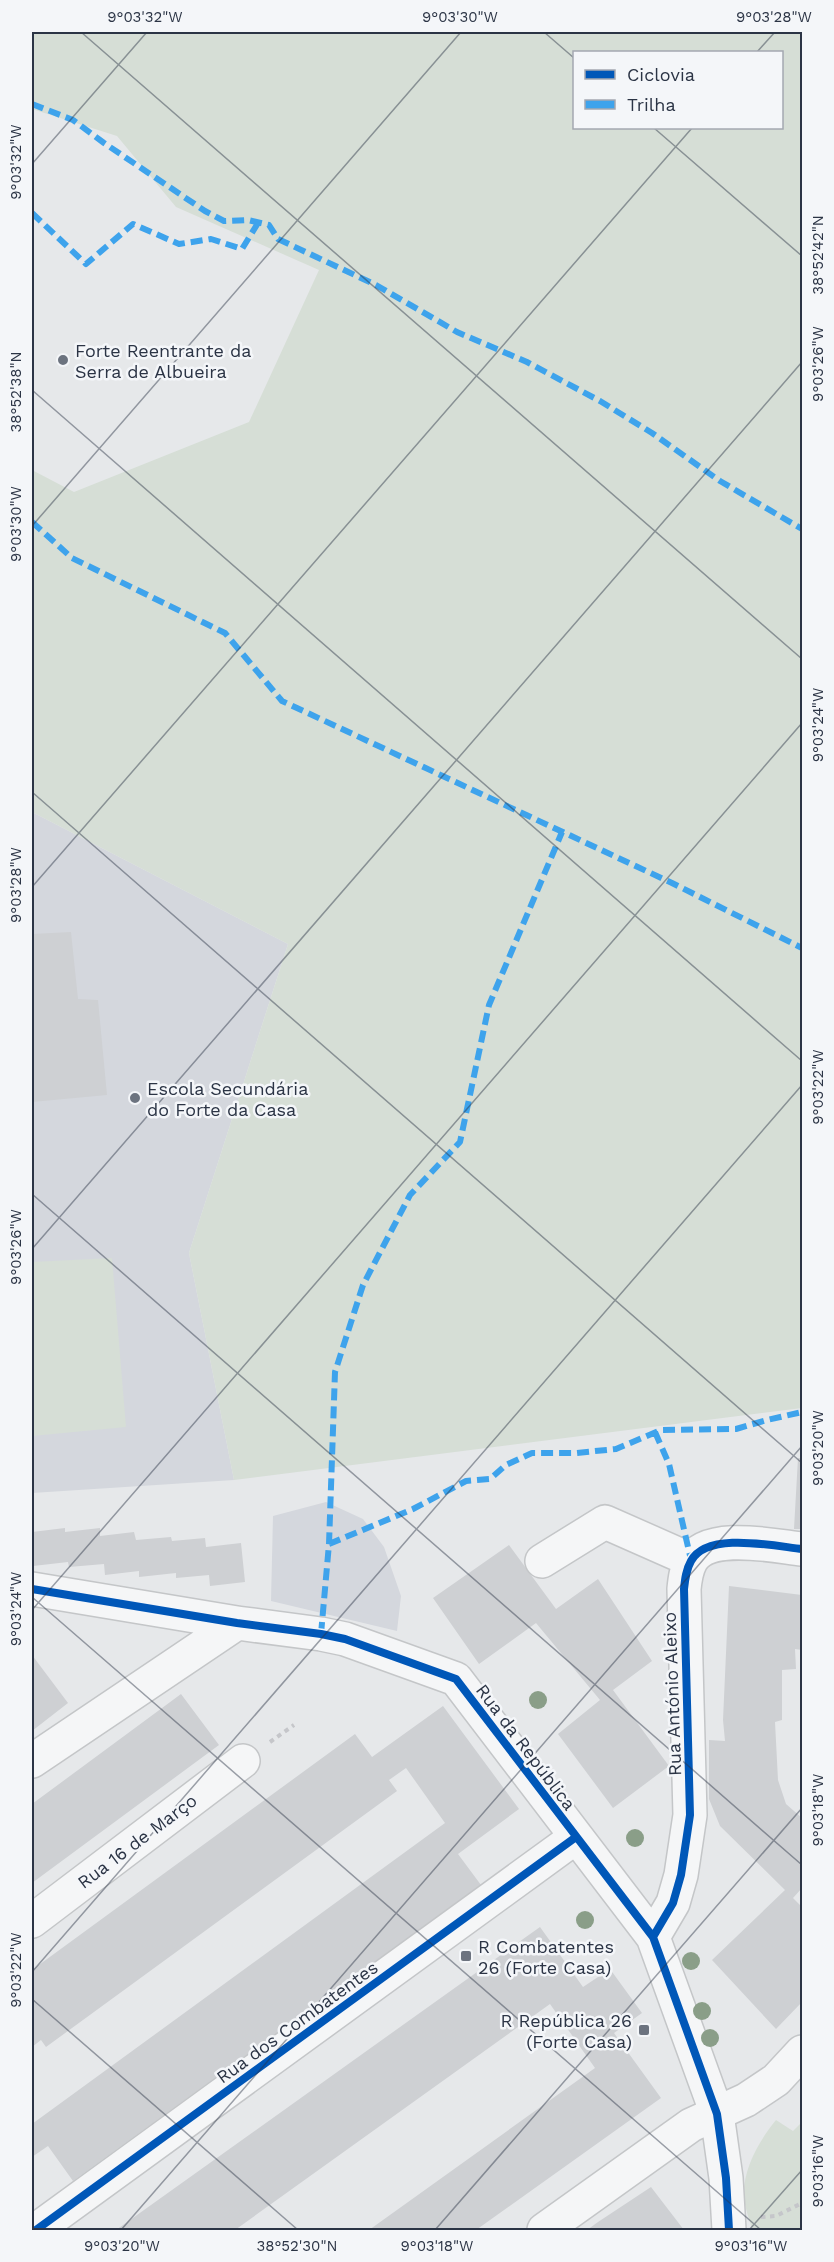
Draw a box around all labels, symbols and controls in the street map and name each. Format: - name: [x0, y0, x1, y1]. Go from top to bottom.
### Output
- text: 9°03'32"W: [107, 8, 183, 26]
- text: 9°03'30"W: [422, 8, 498, 26]
- text: 9°03'28"W: [736, 8, 812, 26]
- legend: [573, 51, 783, 129]
- text: Ciclovia: [627, 64, 695, 85]
- text: Trilha: [627, 94, 676, 115]
- text: 9°03'32"W: [7, 124, 25, 200]
- text: 38°52'42"N: [809, 215, 827, 295]
- text: 9°03'26"W: [809, 326, 827, 402]
- place label: Forte Reentrante da Serra de Albueira: [75, 340, 252, 382]
- text: 38°52'38"N: [7, 352, 25, 432]
- marker: Forte Reentrante da Serra de Albueira: [56, 353, 70, 367]
- text: 9°03'30"W: [7, 486, 25, 562]
- text: 9°03'24"W: [809, 688, 827, 762]
- text: 9°03'28"W: [7, 847, 25, 923]
- text: 9°03'22"W: [809, 1049, 827, 1125]
- place label: Escola Secundária do Forte da Casa: [147, 1078, 308, 1120]
- marker: Escola Secundária do Forte da Casa: [128, 1091, 142, 1105]
- text: 9°03'26"W: [7, 1209, 25, 1285]
- text: 9°03'20"W: [809, 1410, 827, 1486]
- text: 9°03'24"W: [7, 1572, 25, 1646]
- street label: Rua António Aleixo: [659, 1612, 685, 1776]
- street label: Rua da República: [472, 1680, 580, 1814]
- text: 9°03'18"W: [809, 1774, 827, 1847]
- street label: Rua 16 de Março: [73, 1789, 201, 1893]
- text: 9°03'22"W: [7, 1932, 25, 2008]
- place label: R Combatentes 26 (Forte Casa): [478, 1936, 614, 1978]
- marker: R Combatentes 26 (Forte Casa): [459, 1949, 473, 1963]
- street label: Rua dos Combatentes: [212, 1956, 382, 2088]
- place label: R República 26 (Forte Casa): [500, 2010, 632, 2052]
- marker: R República 26 (Forte Casa): [637, 2023, 651, 2037]
- text: 9°03'16"W: [809, 2135, 827, 2207]
- text: 9°03'20"W: [84, 2237, 160, 2255]
- text: 38°52'30"N: [256, 2237, 338, 2255]
- text: 9°03'18"W: [401, 2237, 474, 2255]
- text: 9°03'16"W: [715, 2237, 787, 2255]

